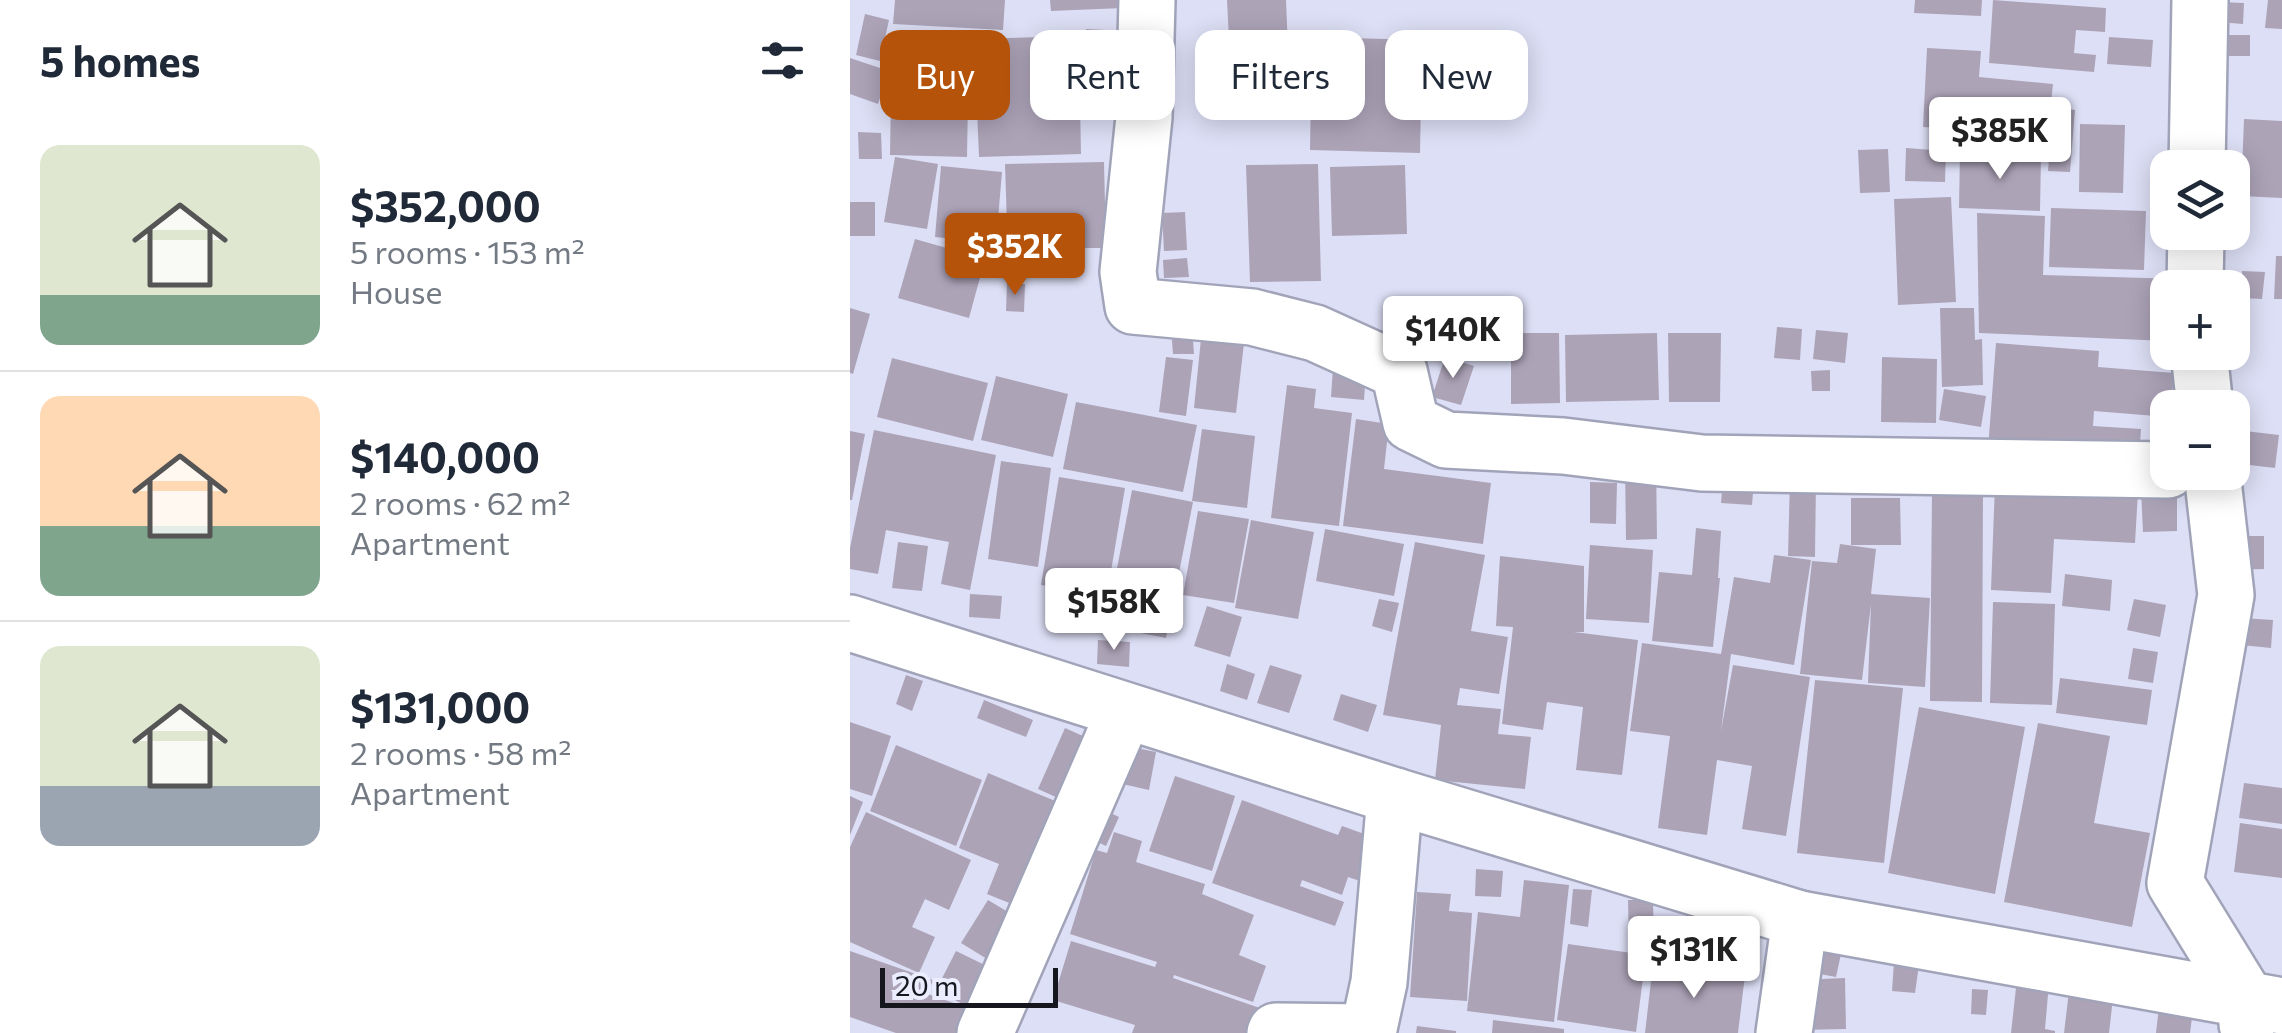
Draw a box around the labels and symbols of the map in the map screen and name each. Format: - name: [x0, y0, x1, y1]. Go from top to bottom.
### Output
- pin: $385K: [1930, 97, 2070, 182]
- pin: $352K: [945, 213, 1085, 298]
- pin: $140K: [1383, 296, 1523, 381]
- pin: $158K: [1044, 568, 1184, 653]
- pin: $131K: [1624, 916, 1764, 1001]
- scale bar: [880, 963, 1058, 1008]

